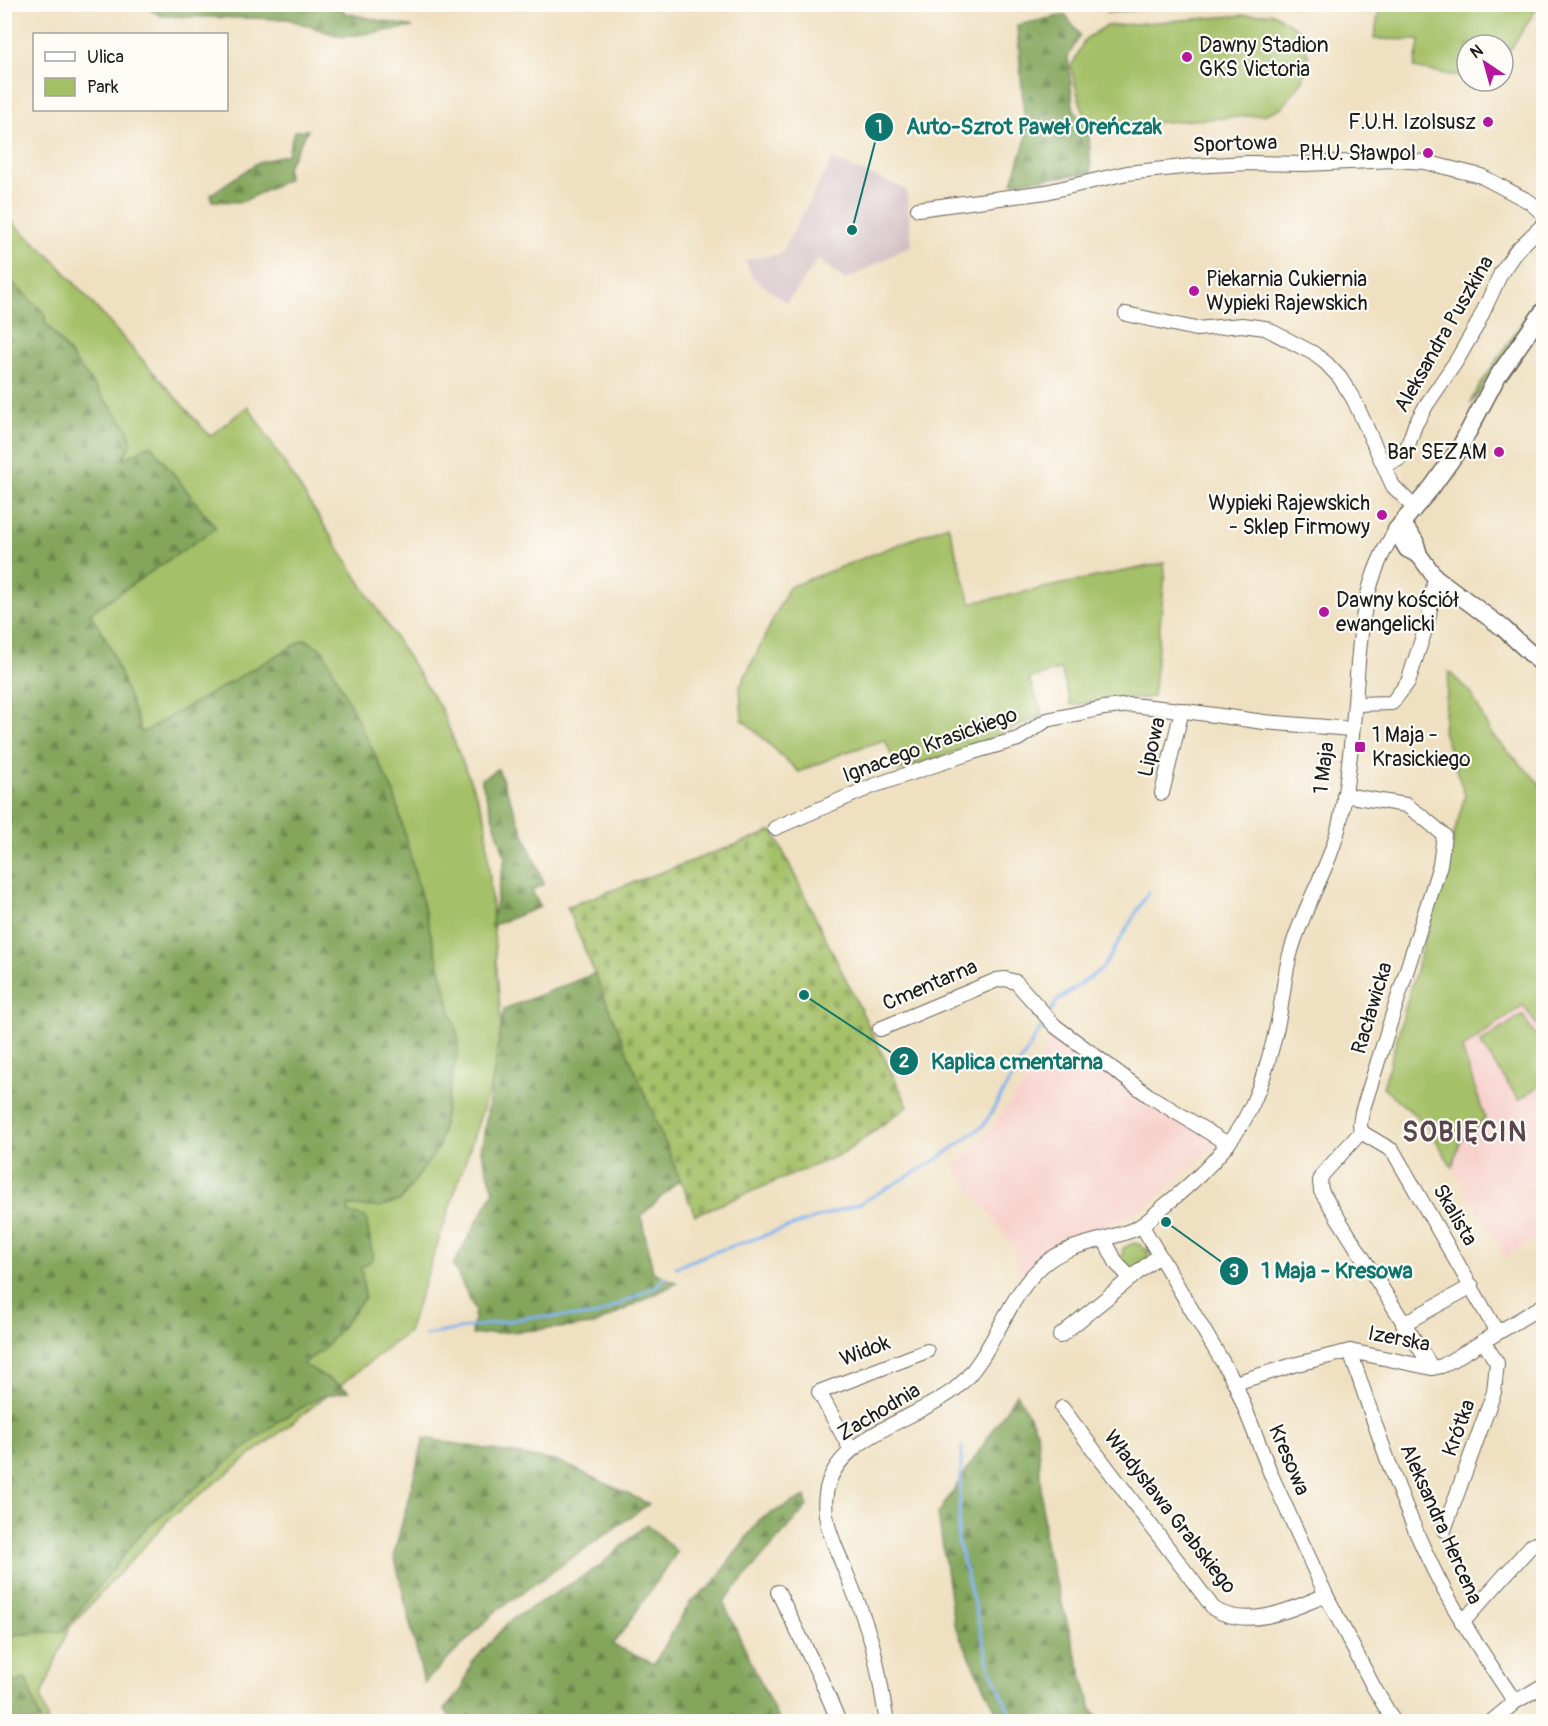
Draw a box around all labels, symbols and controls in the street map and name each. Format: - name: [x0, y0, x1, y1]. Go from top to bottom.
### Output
- place label: Dawny Stadion GKS Victoria: [1199, 32, 1329, 83]
- legend: [33, 33, 228, 111]
- north arrow: [1455, 33, 1515, 93]
- text: N: [1467, 40, 1487, 63]
- text: Ulica: [87, 46, 124, 69]
- marker: Dawny Stadion GKS Victoria: [1180, 50, 1194, 64]
- text: Park: [87, 76, 119, 99]
- callout: Auto-Szrot Paweł Oreńczak: [864, 107, 1174, 147]
- place label: F.U.H. Izolsusz: [1348, 109, 1476, 136]
- text: Auto-Szrot Paweł Oreńczak: [906, 113, 1163, 141]
- marker: F.U.H. Izolsusz: [1481, 115, 1495, 129]
- text: 1: [875, 116, 883, 139]
- street label: Sportowa: [1192, 129, 1278, 159]
- place label: P.H.U. Sławpol: [1299, 140, 1416, 167]
- marker: P.H.U. Sławpol: [1421, 146, 1435, 160]
- street label: Aleksandra Puszkina: [1388, 251, 1500, 417]
- place label: Piekarnia Cukiernia Wypieki Rajewskich: [1206, 266, 1368, 317]
- marker: Piekarnia Cukiernia Wypieki Rajewskich: [1187, 284, 1201, 298]
- place label: Bar SEZAM: [1387, 439, 1487, 466]
- marker: Bar SEZAM: [1492, 445, 1506, 459]
- place label: Wypieki Rajewskich - Sklep Firmowy: [1208, 490, 1370, 541]
- marker: Wypieki Rajewskich - Sklep Firmowy: [1375, 508, 1389, 522]
- place label: Dawny kościół ewangelicki: [1336, 587, 1459, 638]
- marker: Dawny kościół ewangelicki: [1317, 605, 1331, 619]
- street label: Ignacego Krasickiego: [839, 701, 1021, 789]
- street label: Lipowa: [1132, 714, 1172, 780]
- place label: 1 Maja - Krasickiego: [1372, 722, 1470, 773]
- street label: 1 Maja: [1307, 740, 1341, 796]
- marker: 1 Maja - Krasickiego: [1353, 740, 1367, 754]
- street label: Cmentarna: [878, 953, 982, 1017]
- street label: Racławicka: [1345, 959, 1399, 1057]
- callout: Kaplica cmentarna: [889, 1041, 1115, 1081]
- text: Kaplica cmentarna: [931, 1048, 1103, 1076]
- text: 2: [899, 1050, 909, 1073]
- district label: SOBIĘCIN: [1402, 1116, 1528, 1149]
- street label: Skalista: [1427, 1179, 1483, 1251]
- callout: 1 Maja - Kresowa: [1219, 1251, 1425, 1291]
- text: 1 Maja - Kresowa: [1261, 1257, 1413, 1285]
- text: 3: [1229, 1260, 1239, 1283]
- street label: Izerska: [1366, 1320, 1432, 1358]
- street label: Widok: [836, 1329, 894, 1373]
- street label: Zachodnia: [833, 1377, 925, 1447]
- street label: Krótka: [1436, 1396, 1482, 1460]
- street label: Kresowa: [1262, 1420, 1316, 1500]
- street label: Władysława Grabskiego: [1098, 1425, 1242, 1599]
- street label: Aleksandra Hercena: [1394, 1440, 1488, 1608]

